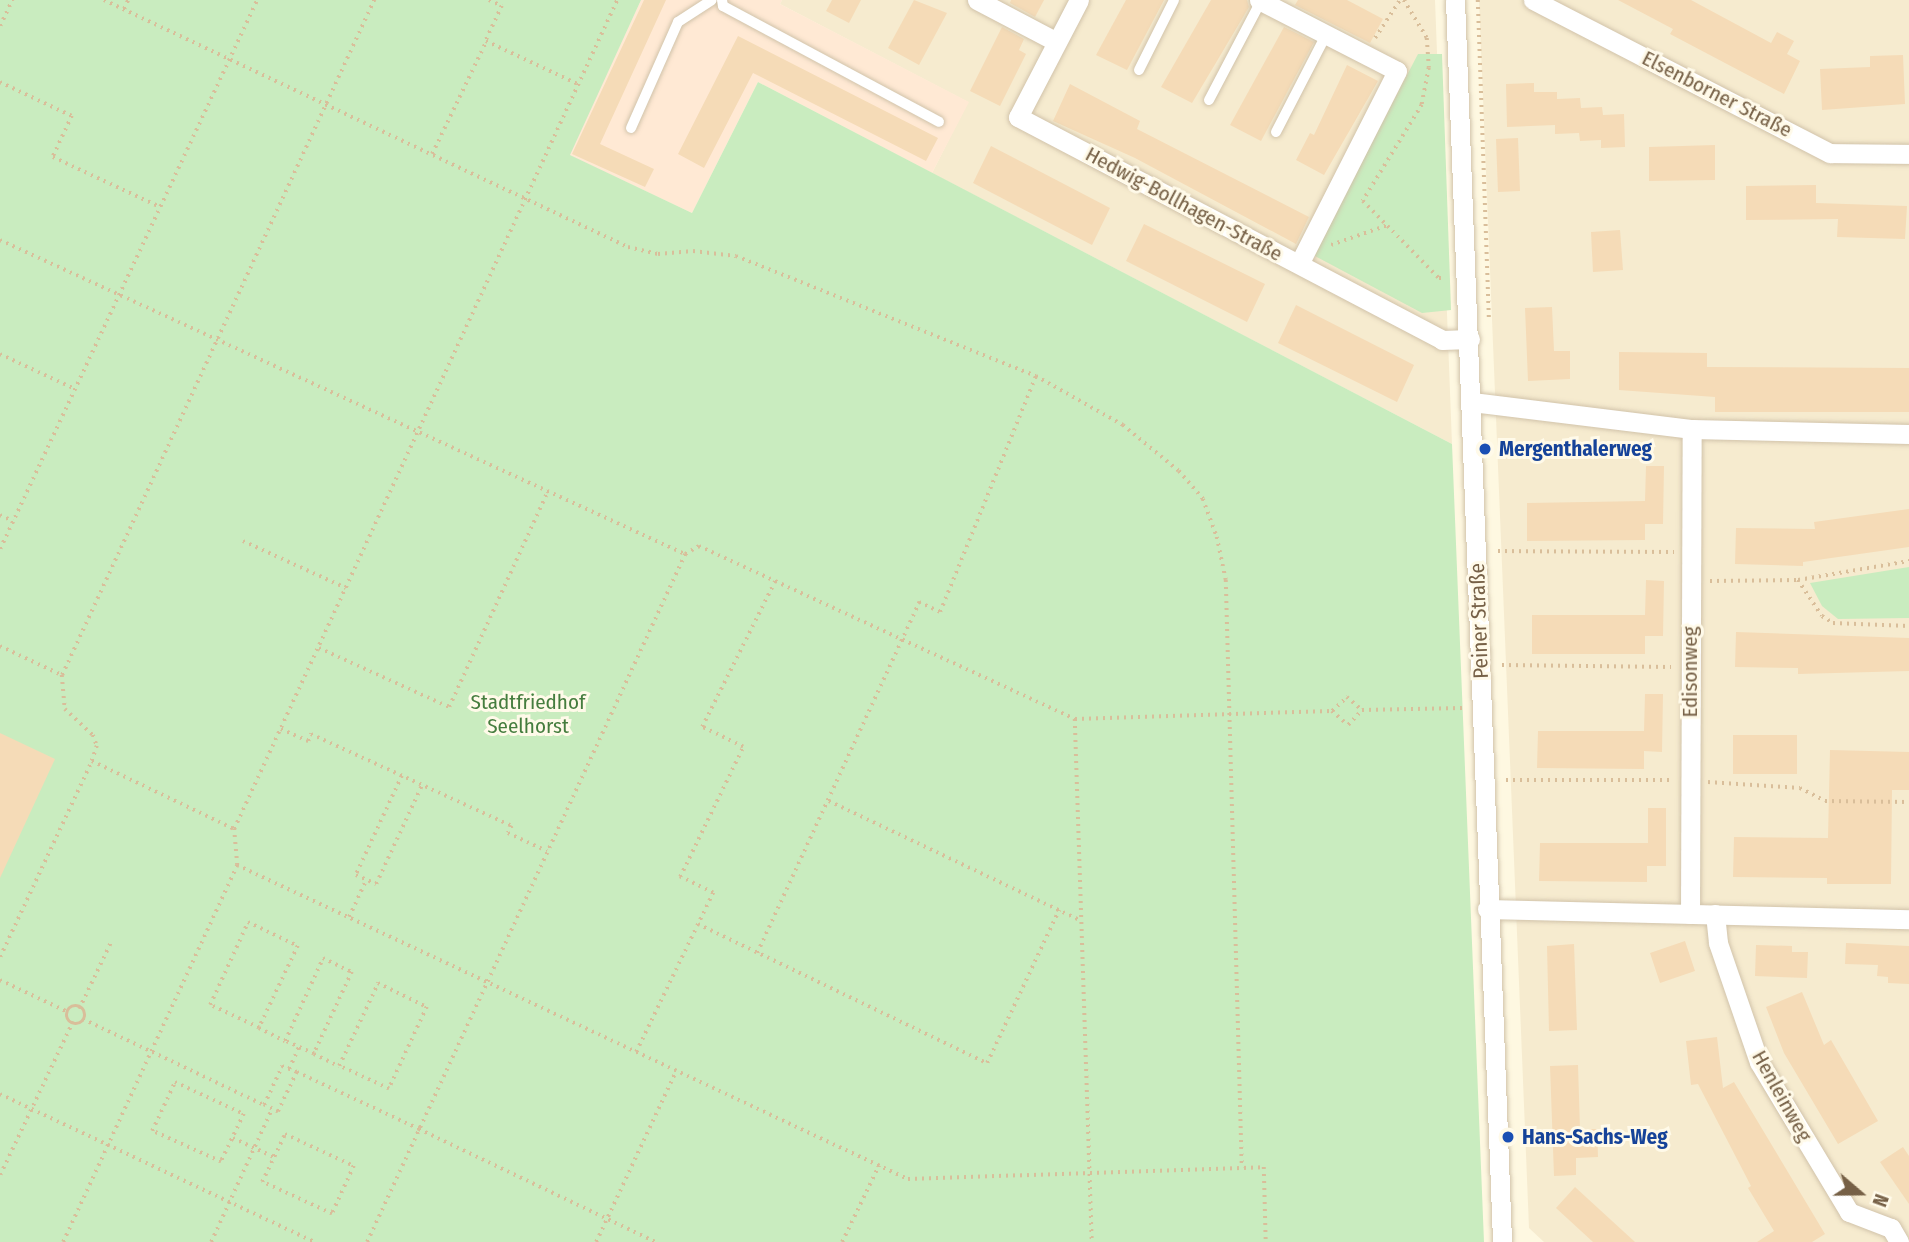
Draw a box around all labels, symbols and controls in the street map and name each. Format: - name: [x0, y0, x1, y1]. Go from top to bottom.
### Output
- street label: Elsenborner Straße: [1638, 45, 1796, 143]
- street label: Hedwig-Bollhagen-Straße: [1081, 141, 1287, 267]
- place label: Mergenthalerweg: [1499, 436, 1652, 462]
- marker: Mergenthalerweg: [1477, 441, 1493, 457]
- street label: Peiner Straße: [1464, 563, 1494, 679]
- street label: Edisonweg: [1677, 626, 1703, 718]
- park label: Stadtfriedhof Seelhorst: [471, 689, 585, 739]
- street label: Henleinweg: [1747, 1046, 1817, 1146]
- place label: Hans-Sachs-Weg: [1522, 1124, 1668, 1150]
- marker: Hans-Sachs-Weg: [1500, 1129, 1516, 1145]
- north arrow: [1825, 1158, 1895, 1228]
- text: N: [1867, 1191, 1893, 1210]

